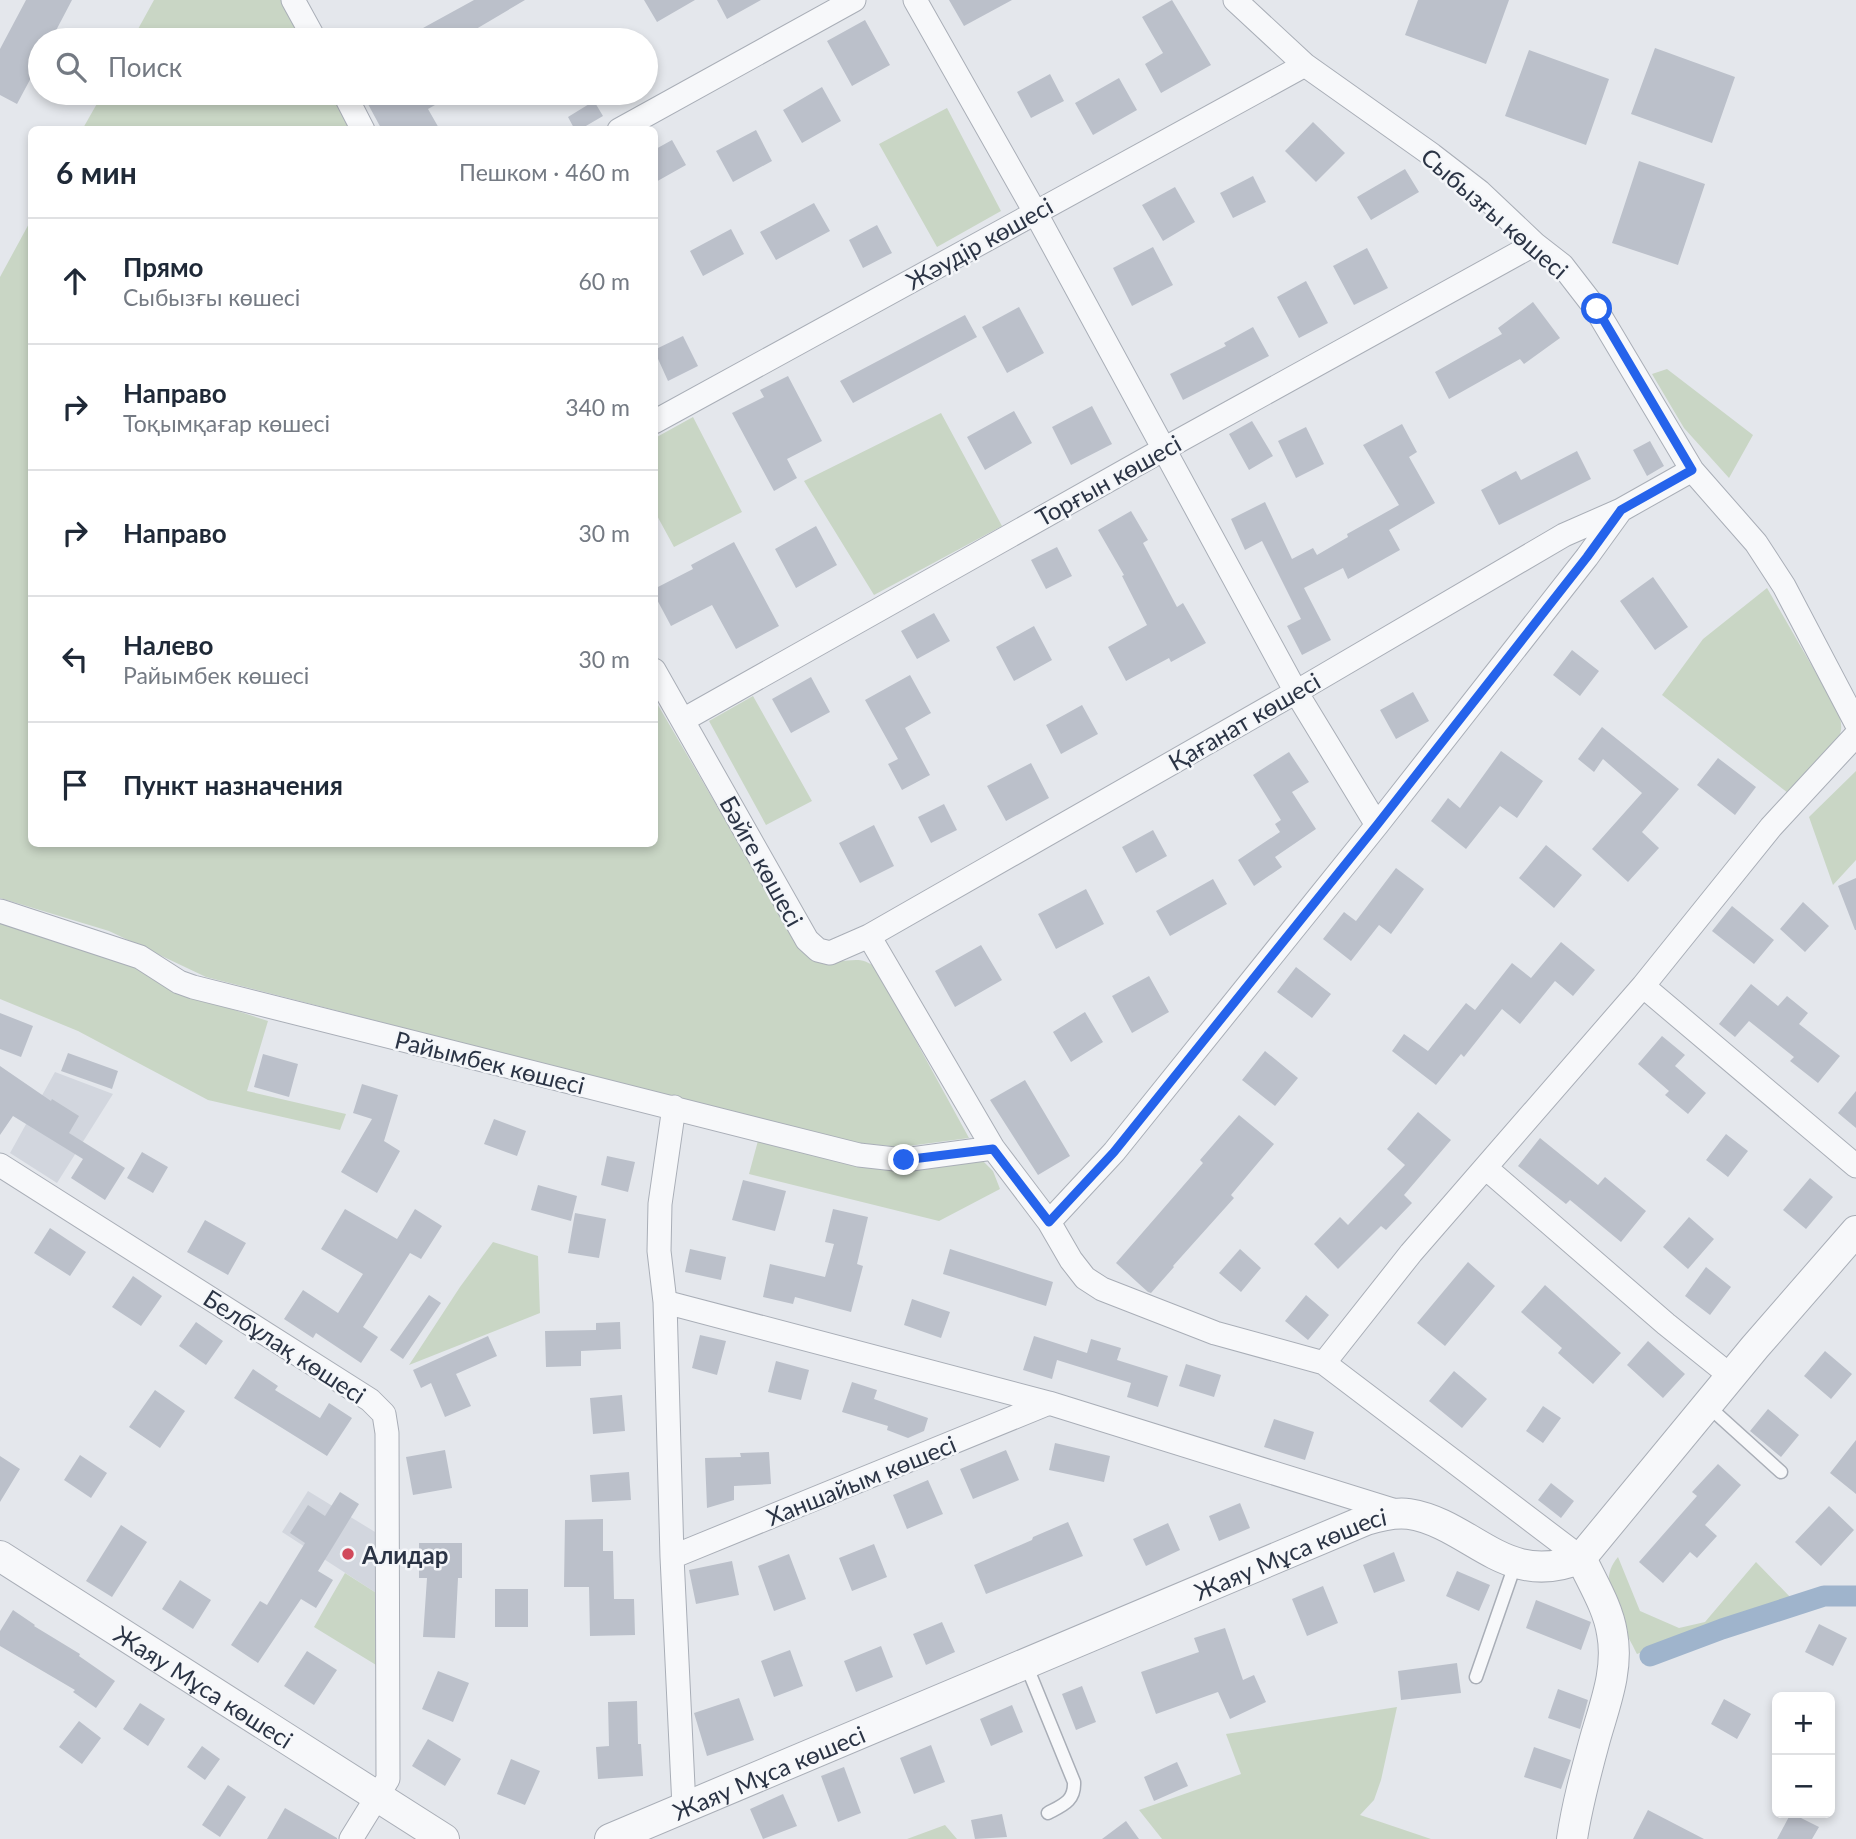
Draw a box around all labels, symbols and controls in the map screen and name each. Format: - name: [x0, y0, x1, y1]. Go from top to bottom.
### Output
- search box: [28, 28, 658, 105]
- icon: search: [52, 48, 90, 86]
- text: Поиск: [108, 51, 182, 83]
- street label: Сыбызғы көшесі: [1416, 141, 1574, 285]
- text: 6 мин: [56, 154, 137, 190]
- text: Пешком · 460 m: [459, 158, 630, 186]
- street label: Жәудір көшесі: [901, 191, 1057, 295]
- text: Прямо: [123, 251, 204, 283]
- icon: ahead: [56, 262, 94, 300]
- text: 60 m: [579, 267, 630, 295]
- text: Сыбызғы көшесі: [123, 283, 300, 311]
- route start: [1581, 293, 1612, 324]
- text: Направо: [123, 377, 227, 409]
- icon: right: [56, 388, 94, 426]
- text: 340 m: [565, 393, 630, 421]
- text: Тоқымқағар көшесі: [123, 409, 330, 437]
- street label: Торғын көшесі: [1030, 428, 1186, 532]
- icon: right: [56, 514, 94, 552]
- text: Направо: [123, 517, 227, 549]
- text: 30 m: [579, 519, 630, 547]
- text: Налево: [123, 629, 213, 661]
- icon: left: [56, 640, 94, 678]
- text: 30 m: [579, 645, 630, 673]
- text: Райымбек көшесі: [123, 661, 309, 689]
- street label: Қағанат көшесі: [1163, 666, 1325, 776]
- icon: arrive: [56, 766, 94, 804]
- text: Пункт назначения: [123, 769, 343, 801]
- street label: Бәйге көшесі: [714, 791, 810, 931]
- street label: Райымбек көшесі: [392, 1024, 588, 1100]
- route end: [888, 1144, 919, 1175]
- street label: Белбұлақ көшесі: [199, 1283, 371, 1409]
- street label: Ханшайым көшесі: [762, 1429, 960, 1531]
- street label: Жаяу Мұса көшесі: [1189, 1501, 1389, 1605]
- place label: Алидар: [361, 1540, 448, 1569]
- marker: Алидар: [340, 1546, 356, 1562]
- street label: Жаяу Мұса көшесі: [109, 1618, 299, 1754]
- map controls: [1772, 1692, 1835, 1818]
- button: +: [1772, 1692, 1835, 1755]
- street label: Жаяу Мұса көшесі: [668, 1719, 869, 1826]
- button: −: [1772, 1755, 1835, 1818]

